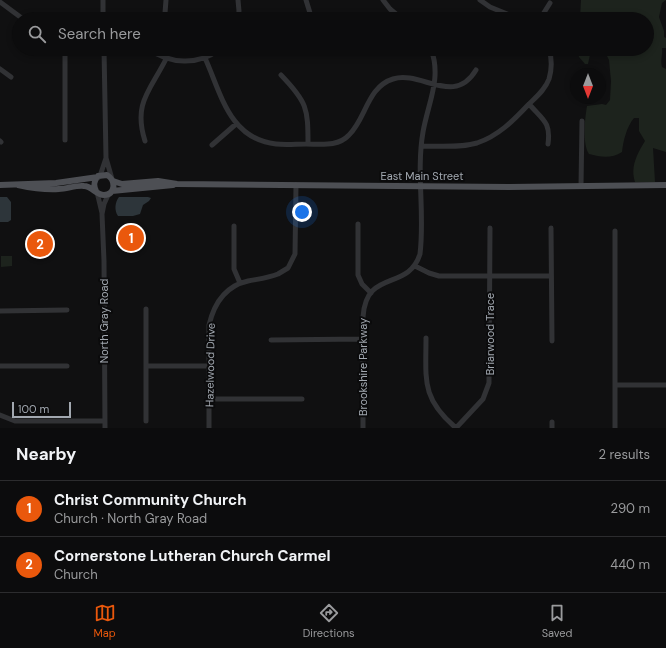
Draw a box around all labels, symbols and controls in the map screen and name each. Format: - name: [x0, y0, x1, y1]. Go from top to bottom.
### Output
- search box: [12, 12, 654, 56]
- icon: search: [26, 23, 48, 45]
- text: Search here: [58, 24, 141, 44]
- north arrow: [570, 68, 606, 104]
- street label: East Main Street: [380, 169, 464, 183]
- your location: [292, 202, 312, 222]
- pin: 1: [118, 223, 144, 253]
- pin: 2: [27, 229, 53, 259]
- street label: North Gray Road: [97, 279, 111, 363]
- street label: Briarwood Trace: [483, 293, 497, 375]
- street label: Brookshire Parkway: [356, 318, 370, 416]
- street label: Hazelwood Drive: [202, 323, 218, 407]
- scale bar: [12, 400, 71, 419]
- text: 100 m: [18, 402, 49, 416]
- text: Nearby: [16, 443, 76, 465]
- text: 2 results: [599, 446, 650, 463]
- text: Christ Community Church: [54, 490, 246, 510]
- text: 1: [27, 500, 31, 517]
- text: 290 m: [611, 500, 650, 517]
- text: Church · North Gray Road: [54, 510, 207, 527]
- text: Cornerstone Lutheran Church Carmel: [54, 546, 331, 566]
- text: 2: [25, 556, 33, 573]
- text: 440 m: [610, 556, 650, 573]
- text: Church: [54, 566, 98, 583]
- tab: Map: [94, 602, 116, 640]
- tab: Directions: [303, 602, 355, 640]
- tab: Saved: [542, 602, 572, 640]

